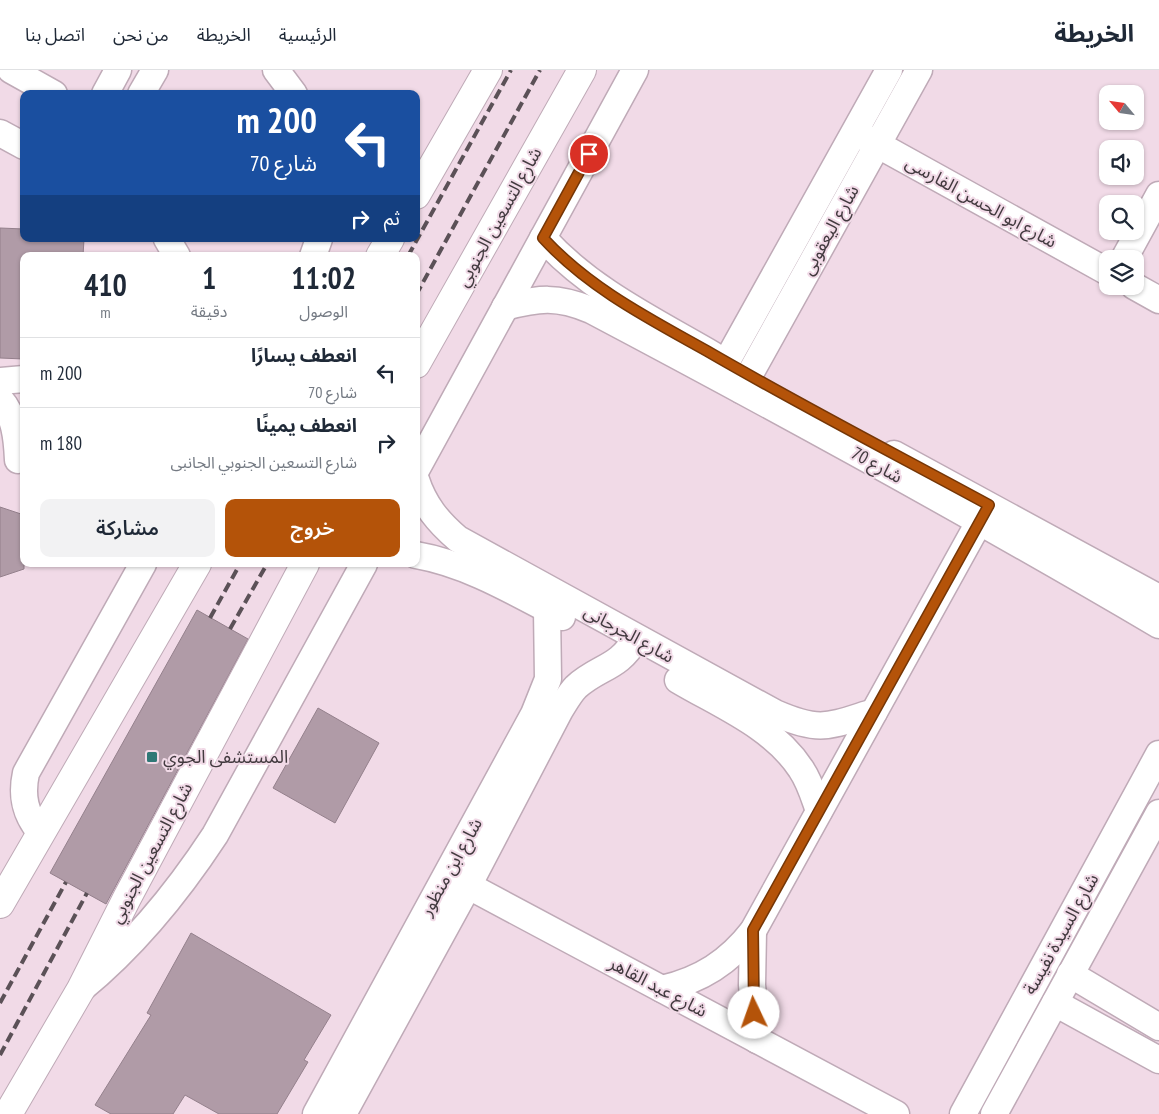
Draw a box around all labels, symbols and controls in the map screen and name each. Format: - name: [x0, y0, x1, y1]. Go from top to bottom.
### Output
- text: الخريطة: [1054, 18, 1134, 49]
- text: اتصل بنا: [25, 23, 85, 46]
- text: من نحن: [113, 23, 169, 46]
- text: الخريطة: [197, 23, 251, 46]
- text: الرئيسية: [279, 23, 337, 46]
- north arrow: [1099, 85, 1144, 130]
- map controls: [1099, 85, 1144, 295]
- text: 200 m: [236, 97, 317, 143]
- icon: left: [335, 110, 400, 175]
- pin: [568, 133, 610, 175]
- icon: arrive: [575, 140, 603, 168]
- button: sound: [1099, 140, 1144, 185]
- street label: شارع التسعين الجنوبي: [451, 143, 549, 292]
- text: شارع 70: [250, 149, 317, 177]
- street label: شارع ابو الحسن الفارسى: [900, 150, 1061, 255]
- street label: شارع اليعقوبى: [795, 181, 866, 280]
- button: search: [1099, 195, 1144, 240]
- icon: right: [346, 205, 374, 233]
- text: ثم: [384, 206, 400, 230]
- button: layers: [1099, 250, 1144, 295]
- text: 1: [202, 258, 216, 297]
- text: 11:02: [291, 258, 356, 297]
- text: 410: [84, 265, 127, 304]
- text: دقيقة: [191, 301, 227, 321]
- text: الوصول: [299, 301, 348, 321]
- text: m: [100, 302, 111, 322]
- text: انعطف يسارًا: [251, 343, 357, 367]
- icon: left: [372, 359, 400, 387]
- text: 200 m: [40, 361, 82, 385]
- text: شارع 70: [308, 382, 357, 402]
- text: انعطف يمينًا: [256, 413, 357, 437]
- icon: right: [372, 429, 400, 457]
- text: 180 m: [40, 431, 82, 455]
- street label: شارع 70: [846, 441, 907, 491]
- text: شارع التسعين الجنوبي الجانبى: [170, 452, 357, 472]
- button: مشاركة: [40, 499, 215, 557]
- button: خروج: [225, 499, 400, 557]
- street label: شارع الجرجانى: [579, 599, 678, 670]
- place label: المستشفى الجوي: [163, 745, 288, 770]
- marker: المستشفى الجوي: [145, 750, 159, 764]
- street label: شارع التسعين الجنوبي: [104, 778, 200, 928]
- street label: شارع ابن منظور: [414, 814, 490, 922]
- street label: شارع السيدة نفيسة: [1018, 869, 1106, 1000]
- street label: شارع عبد القاهر: [603, 951, 711, 1025]
- position arrow: [727, 986, 779, 1038]

